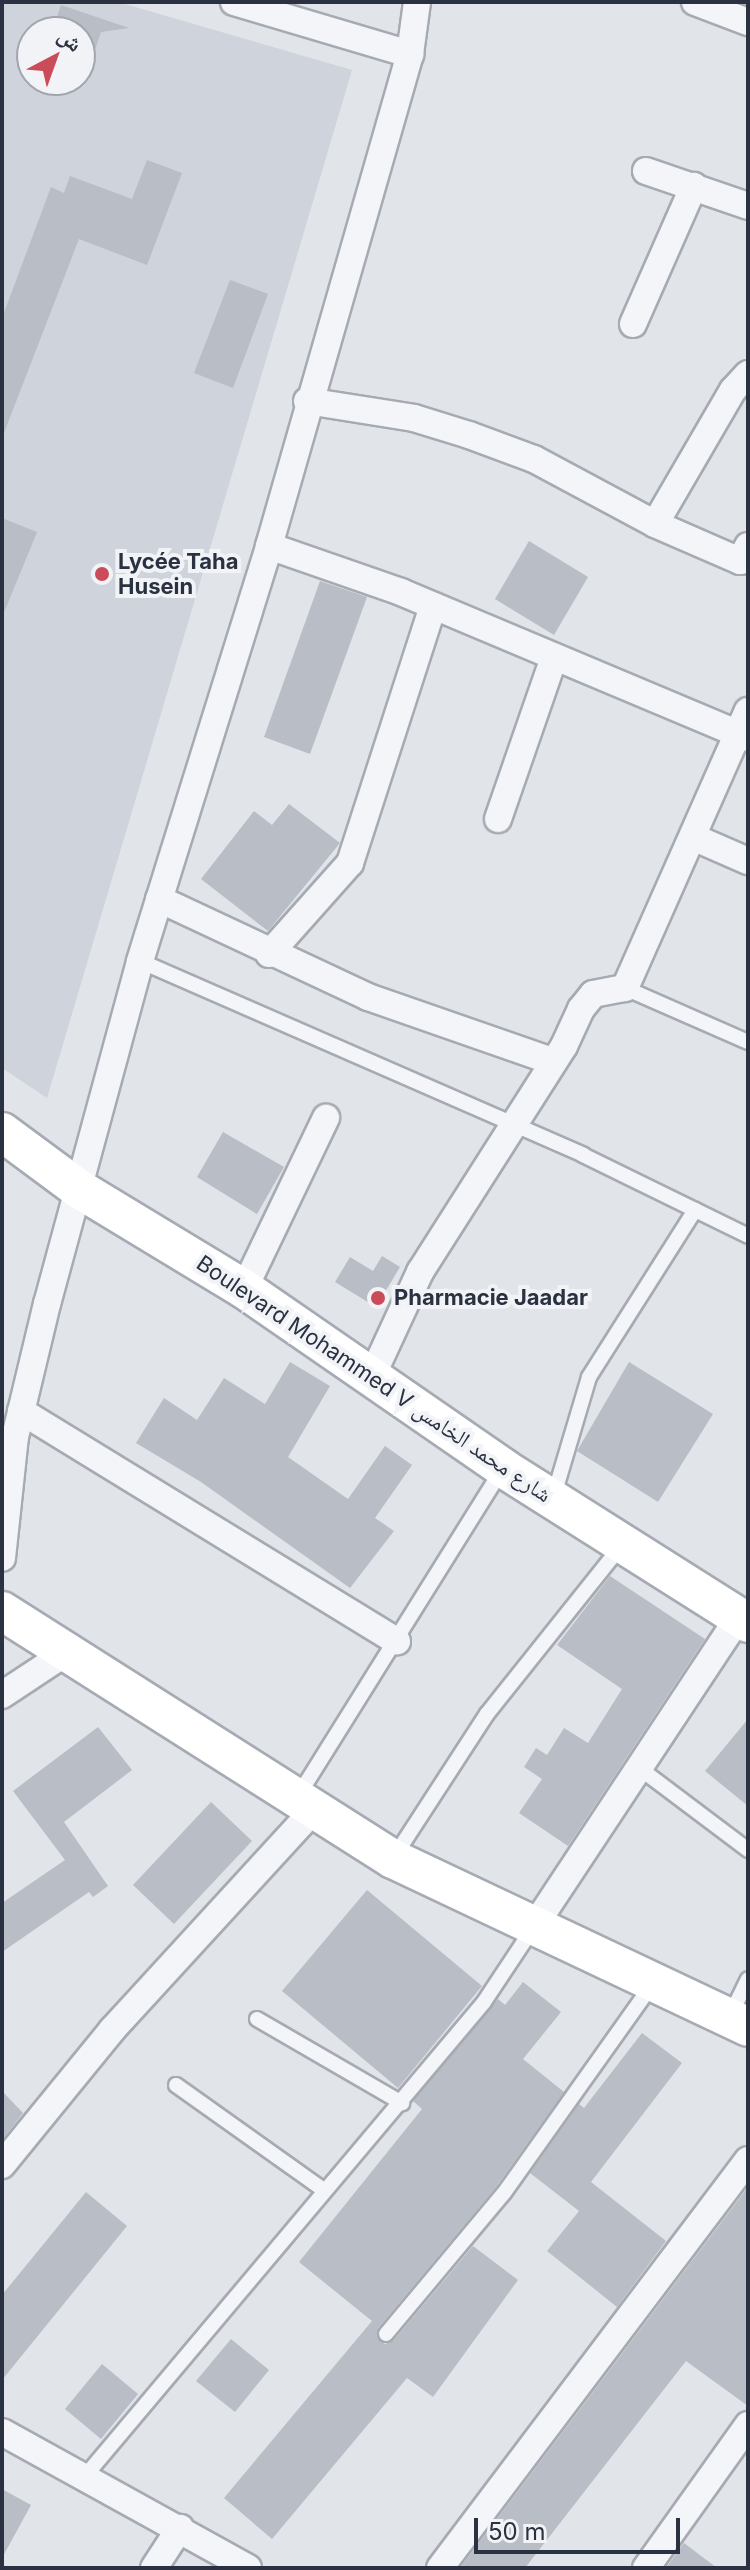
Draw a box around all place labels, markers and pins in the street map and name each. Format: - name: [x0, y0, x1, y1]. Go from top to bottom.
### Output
- place label: Lycée Taha Husein: [118, 548, 238, 600]
- marker: Lycée Taha Husein: [93, 565, 111, 583]
- place label: Pharmacie Jaadar: [394, 1285, 588, 1311]
- marker: Pharmacie Jaadar: [369, 1289, 387, 1307]

